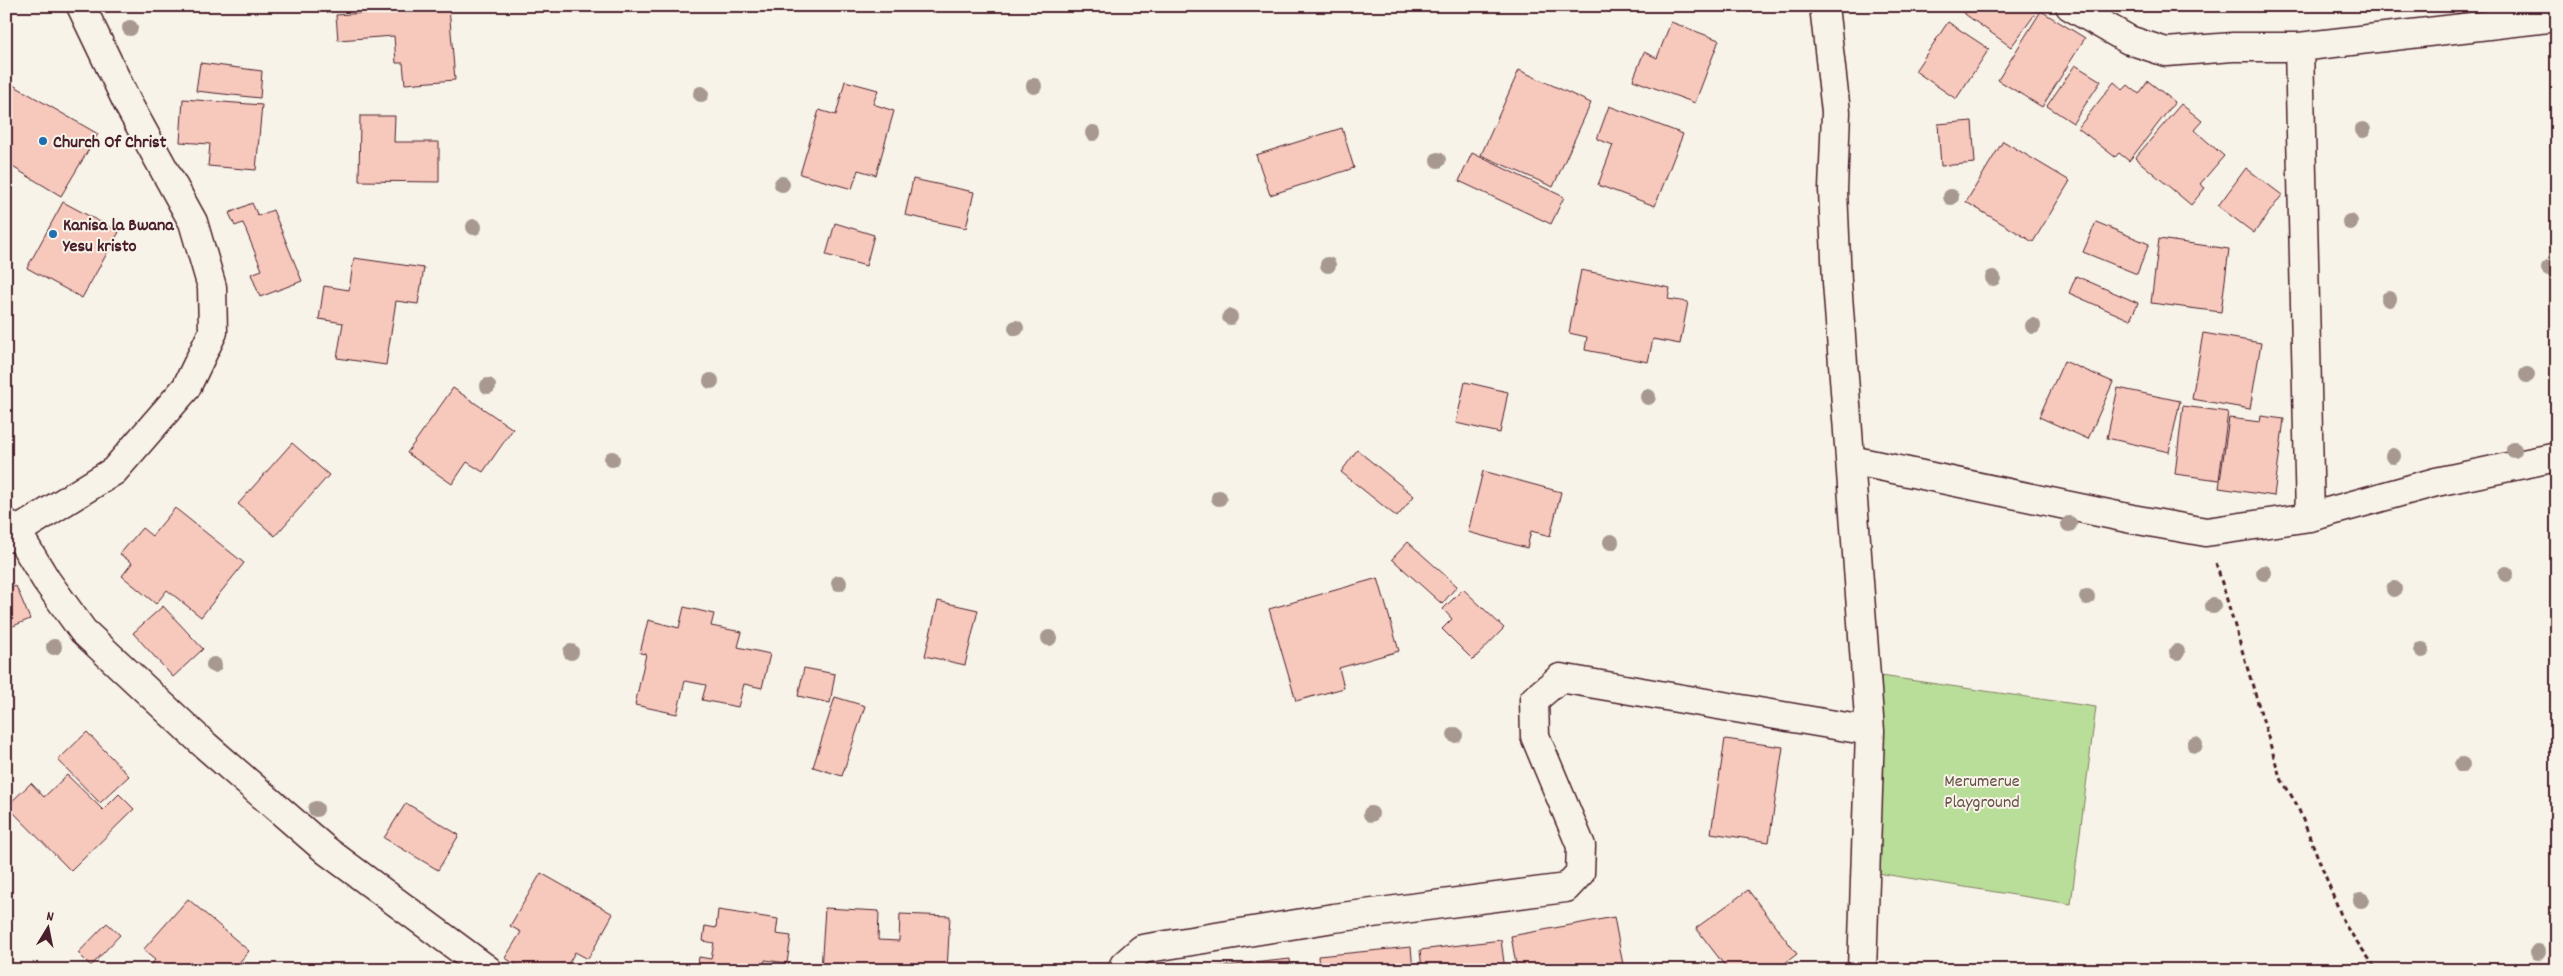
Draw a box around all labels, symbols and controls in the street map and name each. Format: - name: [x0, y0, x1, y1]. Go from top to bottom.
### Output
- place label: Church Of Christ: [53, 131, 167, 156]
- marker: Church Of Christ: [37, 135, 49, 147]
- place label: Kanisa la Bwana Yesu kristo: [62, 214, 174, 260]
- marker: Kanisa la Bwana Yesu kristo: [47, 228, 59, 240]
- park label: Merumerue Playground: [1944, 770, 2020, 816]
- north arrow: [22, 904, 72, 954]
- text: N: [45, 907, 55, 928]

